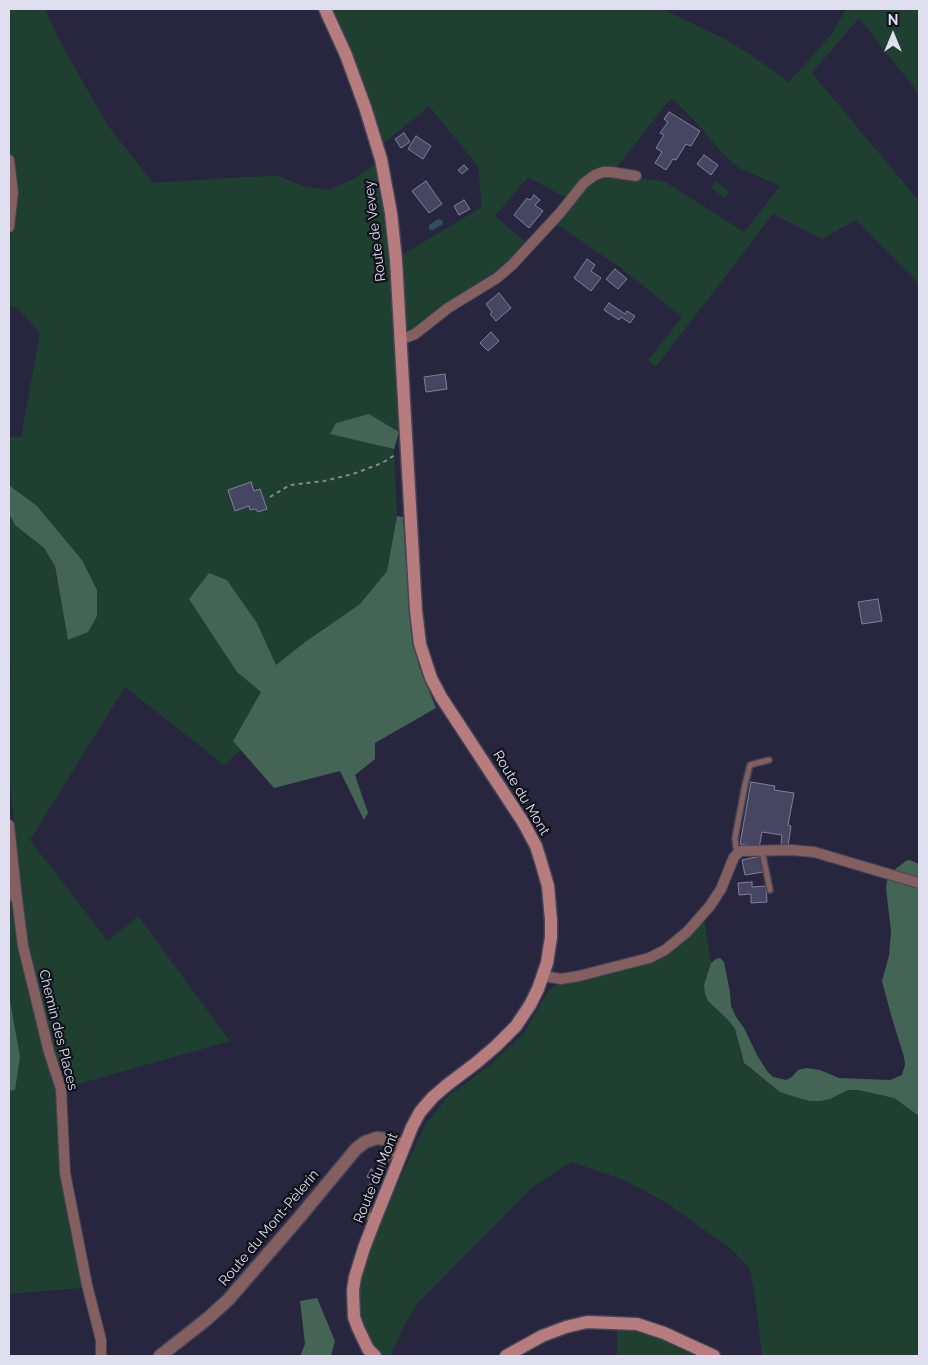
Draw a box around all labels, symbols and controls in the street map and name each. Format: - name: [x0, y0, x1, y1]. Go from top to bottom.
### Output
- north arrow: [868, 10, 918, 60]
- text: N: [888, 12, 898, 28]
- street label: Route de Vevey: [360, 179, 390, 283]
- street label: Route du Mont: [489, 748, 553, 838]
- street label: Chemin des Places: [35, 968, 81, 1092]
- street label: Route du Mont: [350, 1130, 402, 1226]
- street label: Route du Mont-Pèlerin: [215, 1166, 323, 1290]

